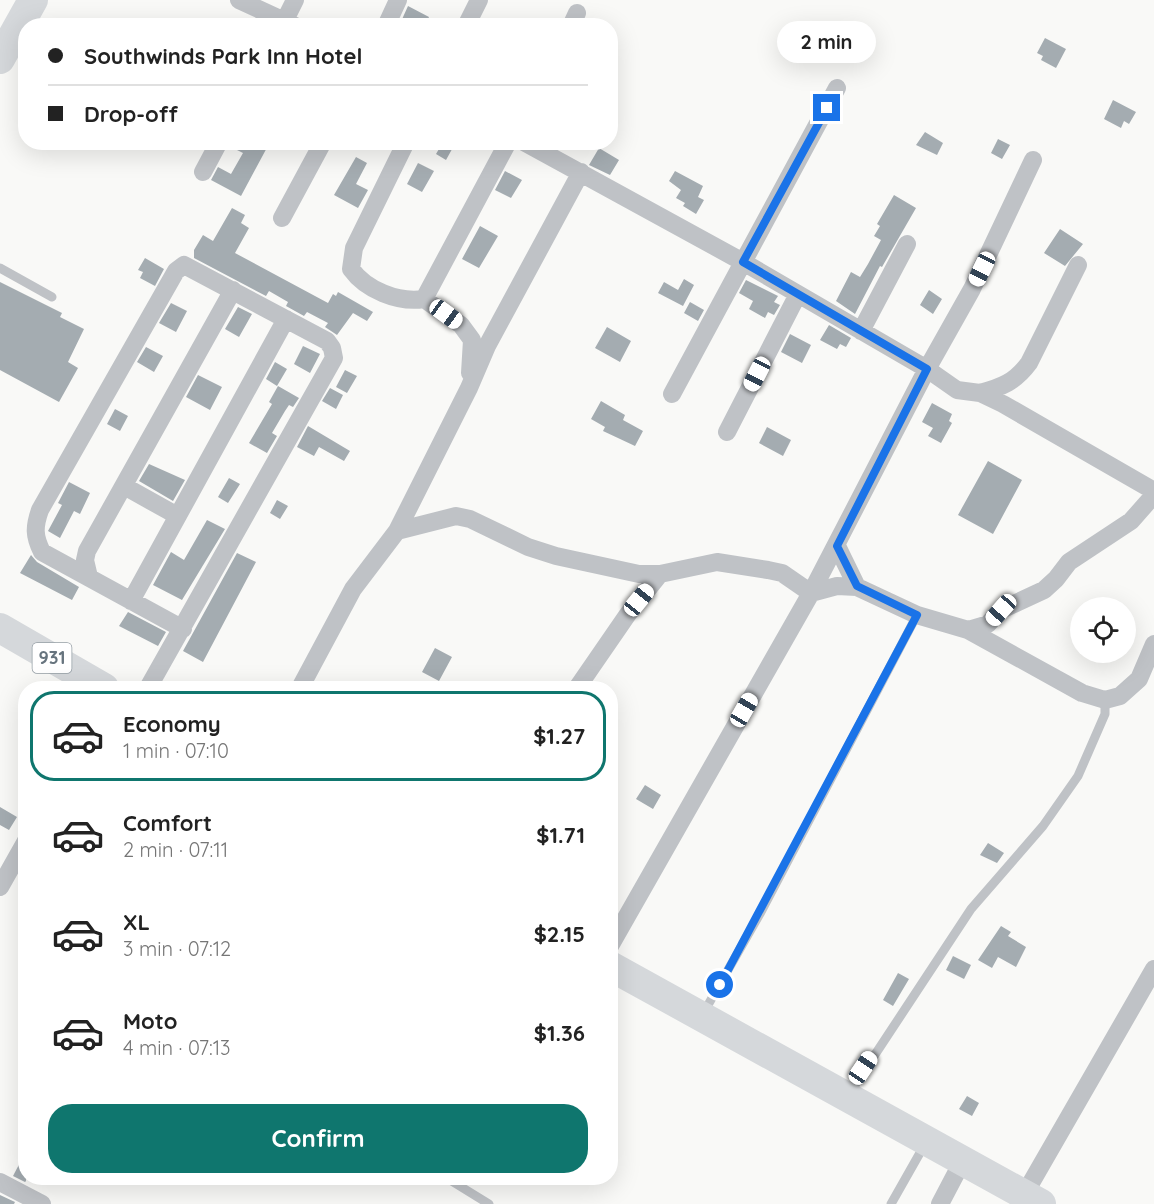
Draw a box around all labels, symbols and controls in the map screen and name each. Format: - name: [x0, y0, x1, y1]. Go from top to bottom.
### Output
- callout: 2 min: [778, 21, 876, 63]
- text: 2 min: [800, 29, 853, 54]
- text: Southwinds Park Inn Hotel: [84, 42, 362, 70]
- route end: [813, 94, 840, 121]
- text: Drop-off: [84, 100, 178, 128]
- car: [966, 249, 998, 289]
- car: [426, 296, 466, 332]
- car: [741, 354, 773, 394]
- car: [621, 580, 657, 620]
- car: [982, 591, 1020, 629]
- map controls: [1070, 597, 1136, 663]
- button: locate: [1070, 597, 1136, 663]
- road number: 931: [32, 643, 72, 673]
- car: [727, 690, 761, 730]
- icon: car: [51, 709, 105, 763]
- text: Economy: [123, 710, 221, 738]
- text: $1.27: [533, 722, 585, 750]
- text: 1 min · 07:10: [123, 738, 229, 763]
- icon: car: [51, 808, 105, 862]
- text: Comfort: [123, 809, 212, 837]
- text: $1.71: [536, 821, 585, 849]
- text: 2 min · 07:11: [123, 837, 228, 862]
- icon: car: [51, 907, 105, 961]
- text: XL: [123, 908, 150, 936]
- text: $2.15: [534, 920, 585, 948]
- text: 3 min · 07:12: [123, 936, 231, 961]
- route start: [706, 971, 733, 998]
- icon: car: [51, 1006, 105, 1060]
- text: Moto: [123, 1007, 177, 1035]
- text: $1.36: [534, 1019, 585, 1047]
- text: 4 min · 07:13: [123, 1035, 231, 1060]
- car: [845, 1048, 881, 1088]
- button: Confirm: [48, 1104, 588, 1173]

